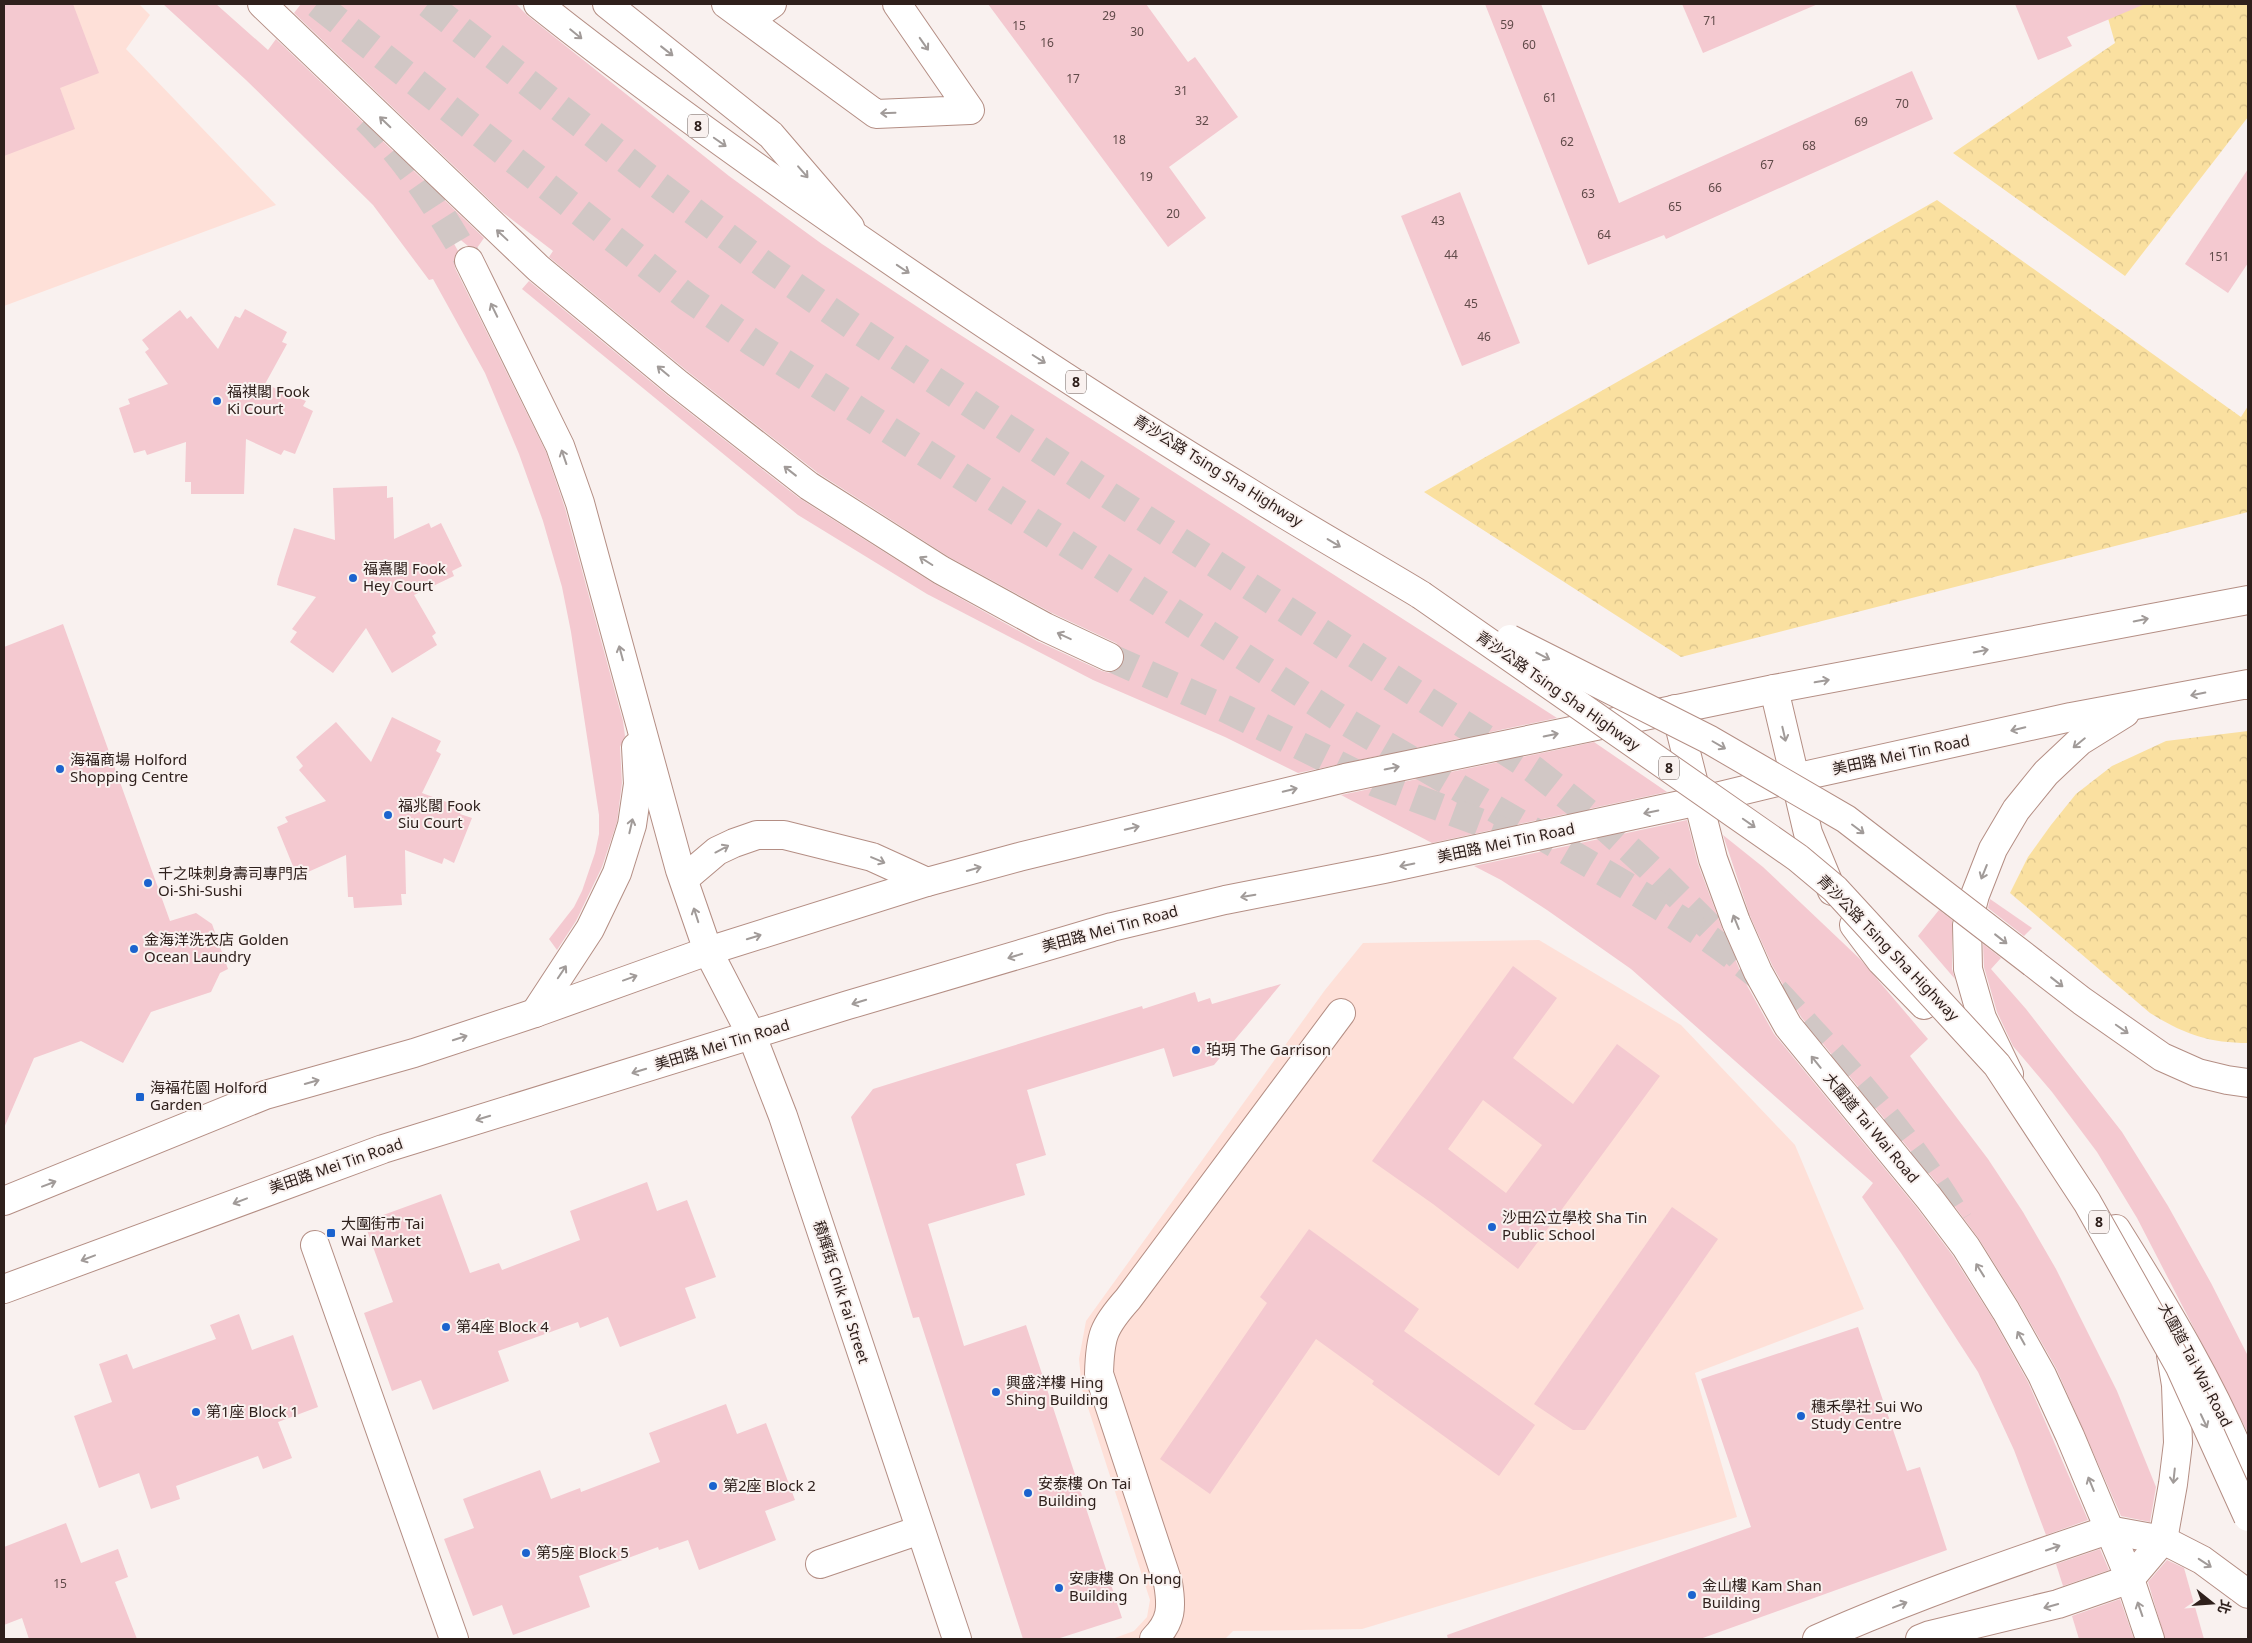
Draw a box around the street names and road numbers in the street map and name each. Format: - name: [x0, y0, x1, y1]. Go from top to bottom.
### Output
- road number: 8: [688, 114, 708, 138]
- road number: 8: [1066, 371, 1086, 394]
- street label: 青沙公路 Tsing Sha Highway: [1130, 410, 1307, 531]
- street label: 青沙公路 Tsing Sha Highway: [1473, 626, 1645, 755]
- street label: 美田路 Mei Tin Road: [1830, 730, 1971, 778]
- road number: 8: [1659, 756, 1679, 780]
- street label: 美田路 Mei Tin Road: [1435, 818, 1576, 866]
- street label: 青沙公路 Tsing Sha Highway: [1813, 870, 1964, 1025]
- street label: 美田路 Mei Tin Road: [1039, 900, 1180, 956]
- street label: 美田路 Mei Tin Road: [652, 1014, 792, 1074]
- street label: 大圍道 Tai Wai Road: [1820, 1068, 1924, 1187]
- street label: 美田路 Mei Tin Road: [266, 1133, 405, 1197]
- road number: 8: [2089, 1210, 2109, 1234]
- street label: 積輝街 Chik Fai Street: [809, 1218, 875, 1366]
- street label: 大圍道 Tai Wai Road: [2155, 1299, 2237, 1430]

